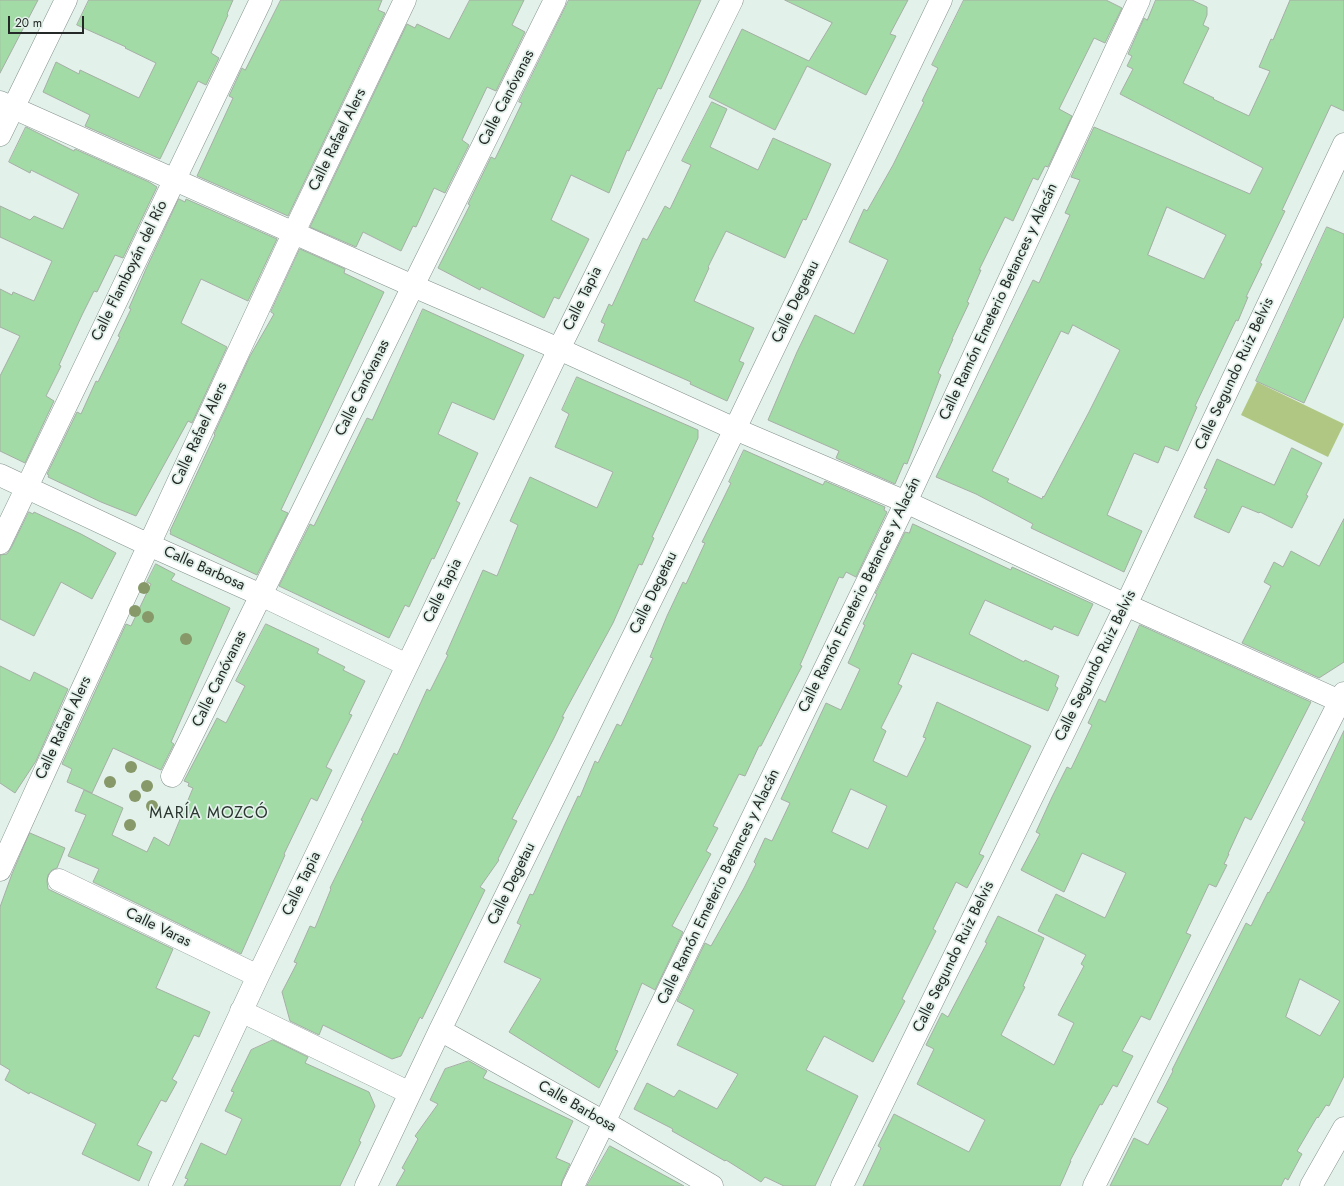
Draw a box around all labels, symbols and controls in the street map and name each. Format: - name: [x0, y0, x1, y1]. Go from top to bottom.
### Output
- scale bar: [10, 8, 86, 34]
- text: 20 m: [15, 14, 42, 32]
- street label: Calle Canóvanas: [475, 47, 539, 149]
- street label: Calle Rafael Alers: [305, 86, 371, 194]
- street label: Calle Ramón Emeterio Betances y Alacán: [936, 181, 1062, 423]
- street label: Calle Flamboyán del Río: [88, 198, 172, 344]
- street label: Calle Degetau: [768, 258, 824, 346]
- street label: Calle Tapia: [560, 264, 606, 334]
- street label: Calle Segundo Ruiz Belvis: [1192, 295, 1278, 453]
- street label: Calle Canóvanas: [332, 337, 394, 439]
- street label: Calle Rafael Alers: [168, 380, 232, 488]
- street label: Calle Ramón Emeterio Betances y Alacán: [795, 474, 925, 716]
- street label: Calle Barbosa: [160, 543, 248, 595]
- street label: Calle Degetau: [626, 549, 682, 637]
- street label: Calle Tapia: [420, 556, 466, 626]
- street label: Calle Segundo Ruiz Belvis: [1052, 588, 1140, 744]
- street label: Calle Canóvanas: [189, 628, 251, 730]
- street label: Calle Rafael Alers: [32, 674, 96, 782]
- street label: Calle Ramón Emeterio Betances y Alacán: [654, 766, 784, 1008]
- district label: MARÍA MOZCÓ: [149, 804, 269, 824]
- street label: Calle Degetau: [484, 840, 540, 928]
- street label: Calle Tapia: [279, 849, 325, 919]
- street label: Calle Segundo Ruiz Belvis: [910, 879, 998, 1035]
- street label: Calle Varas: [122, 904, 194, 952]
- street label: Calle Barbosa: [535, 1077, 619, 1137]

